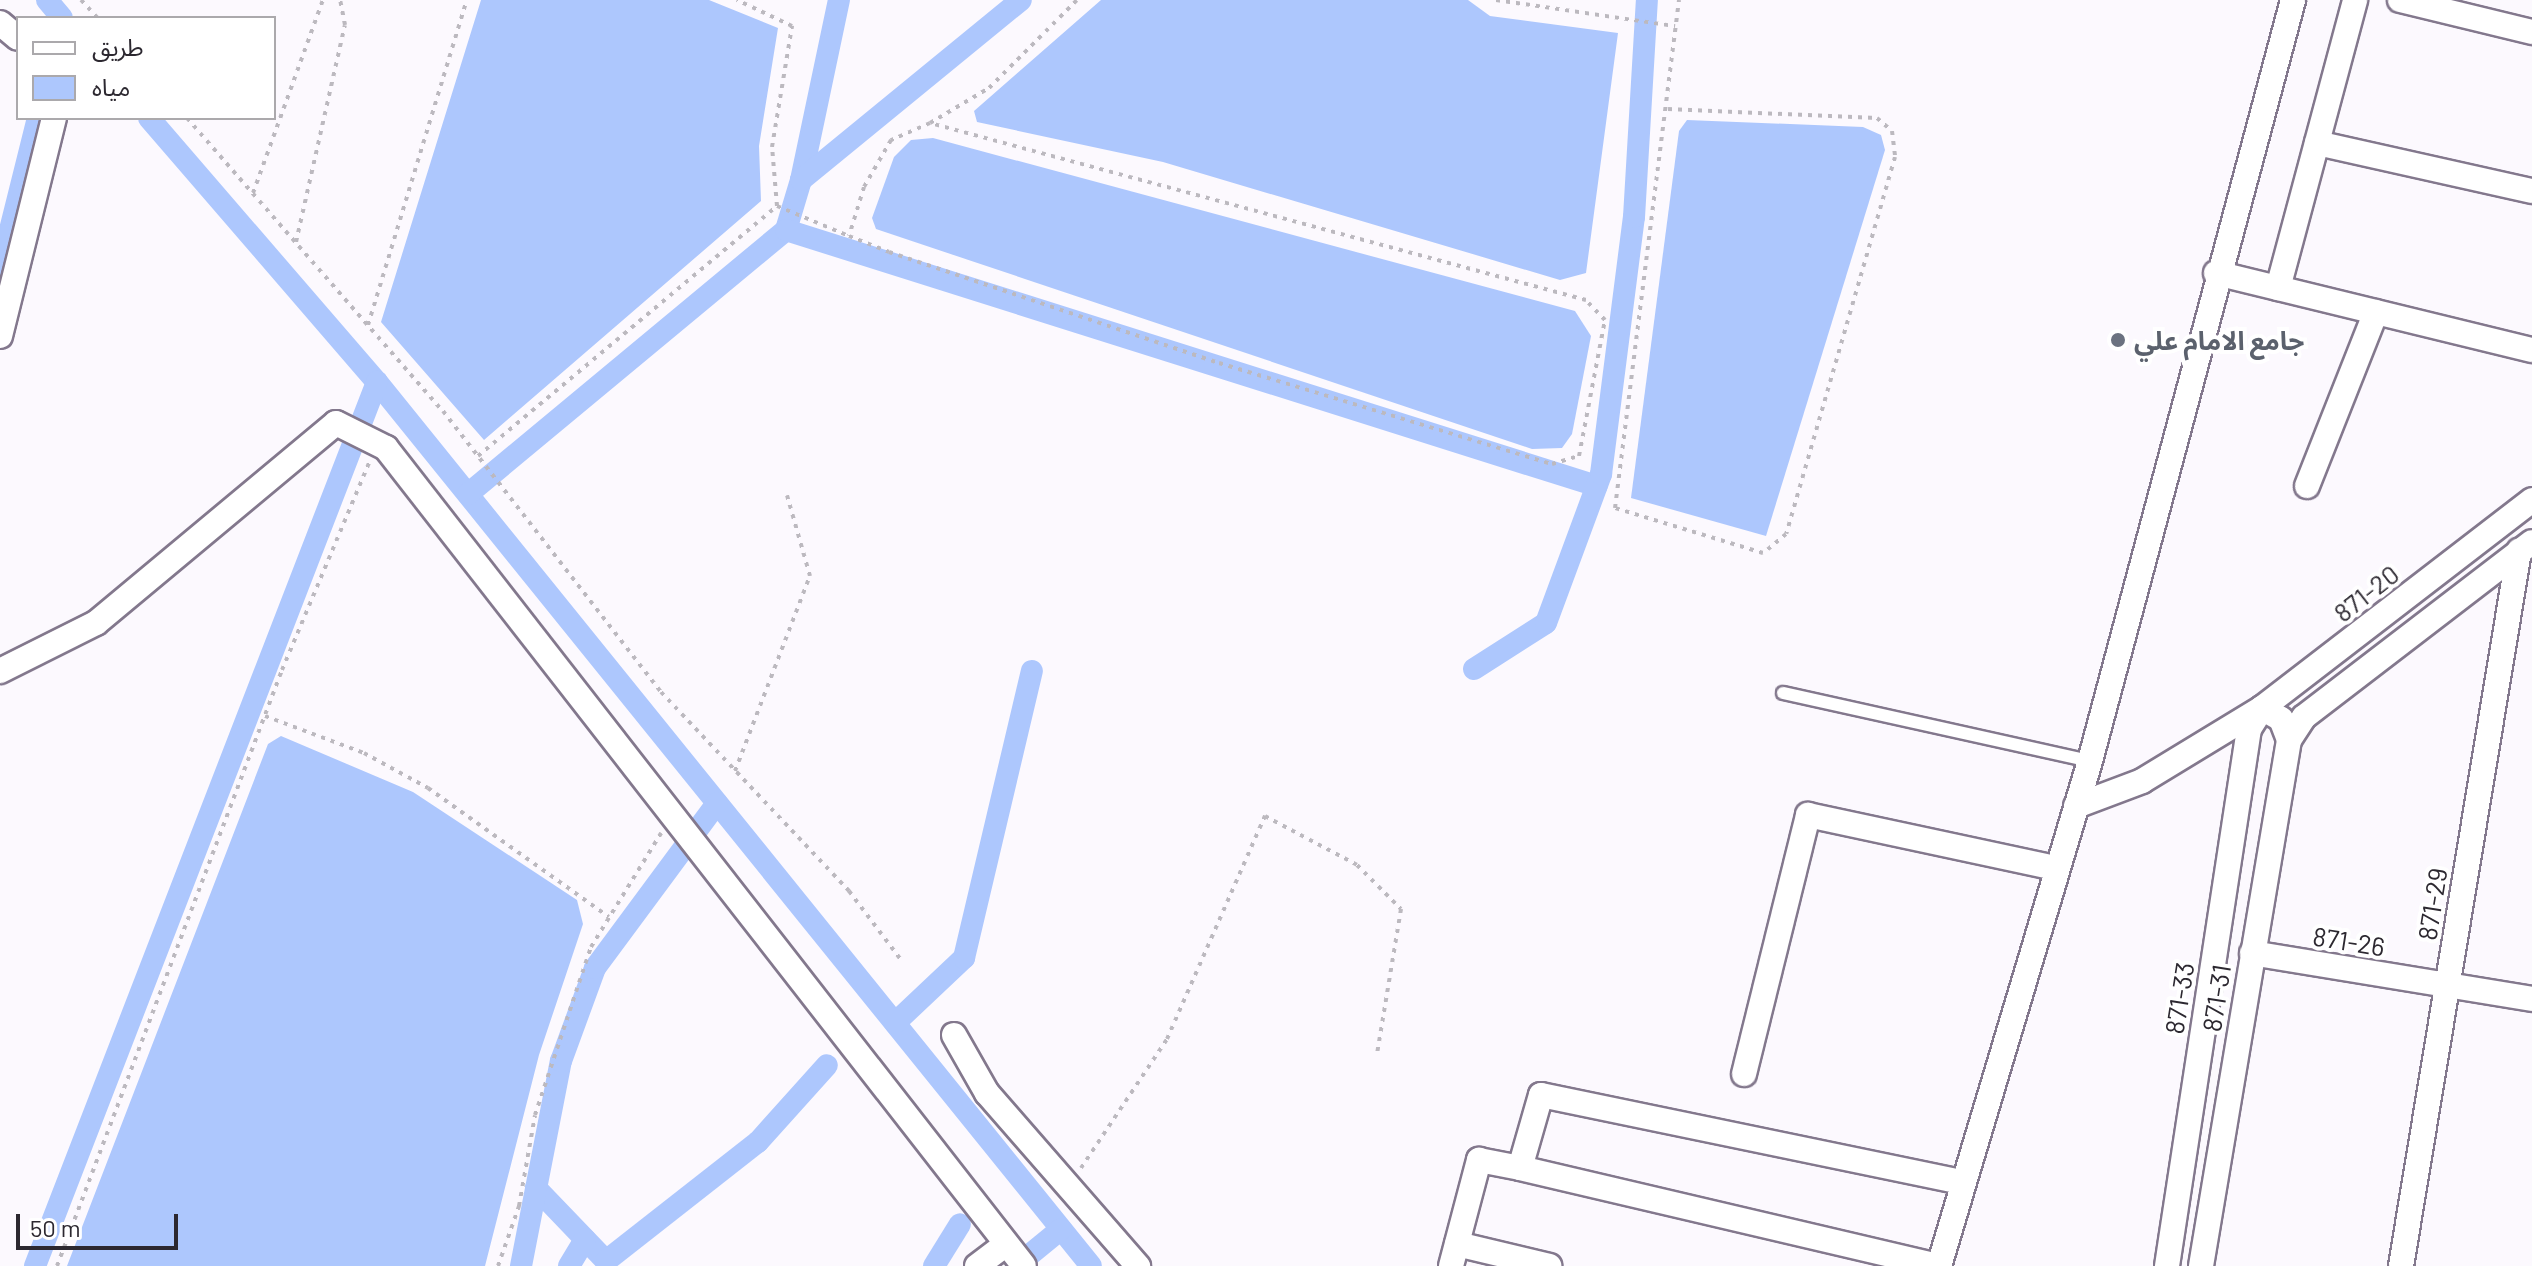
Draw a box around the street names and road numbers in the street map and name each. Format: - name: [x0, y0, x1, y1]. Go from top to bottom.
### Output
- street label: 871-20: [2327, 558, 2405, 628]
- street label: 871-29: [2411, 866, 2453, 942]
- street label: 871-26: [2311, 920, 2387, 962]
- street label: 871-33: [2158, 960, 2200, 1036]
- street label: 871-31: [2195, 962, 2237, 1034]

